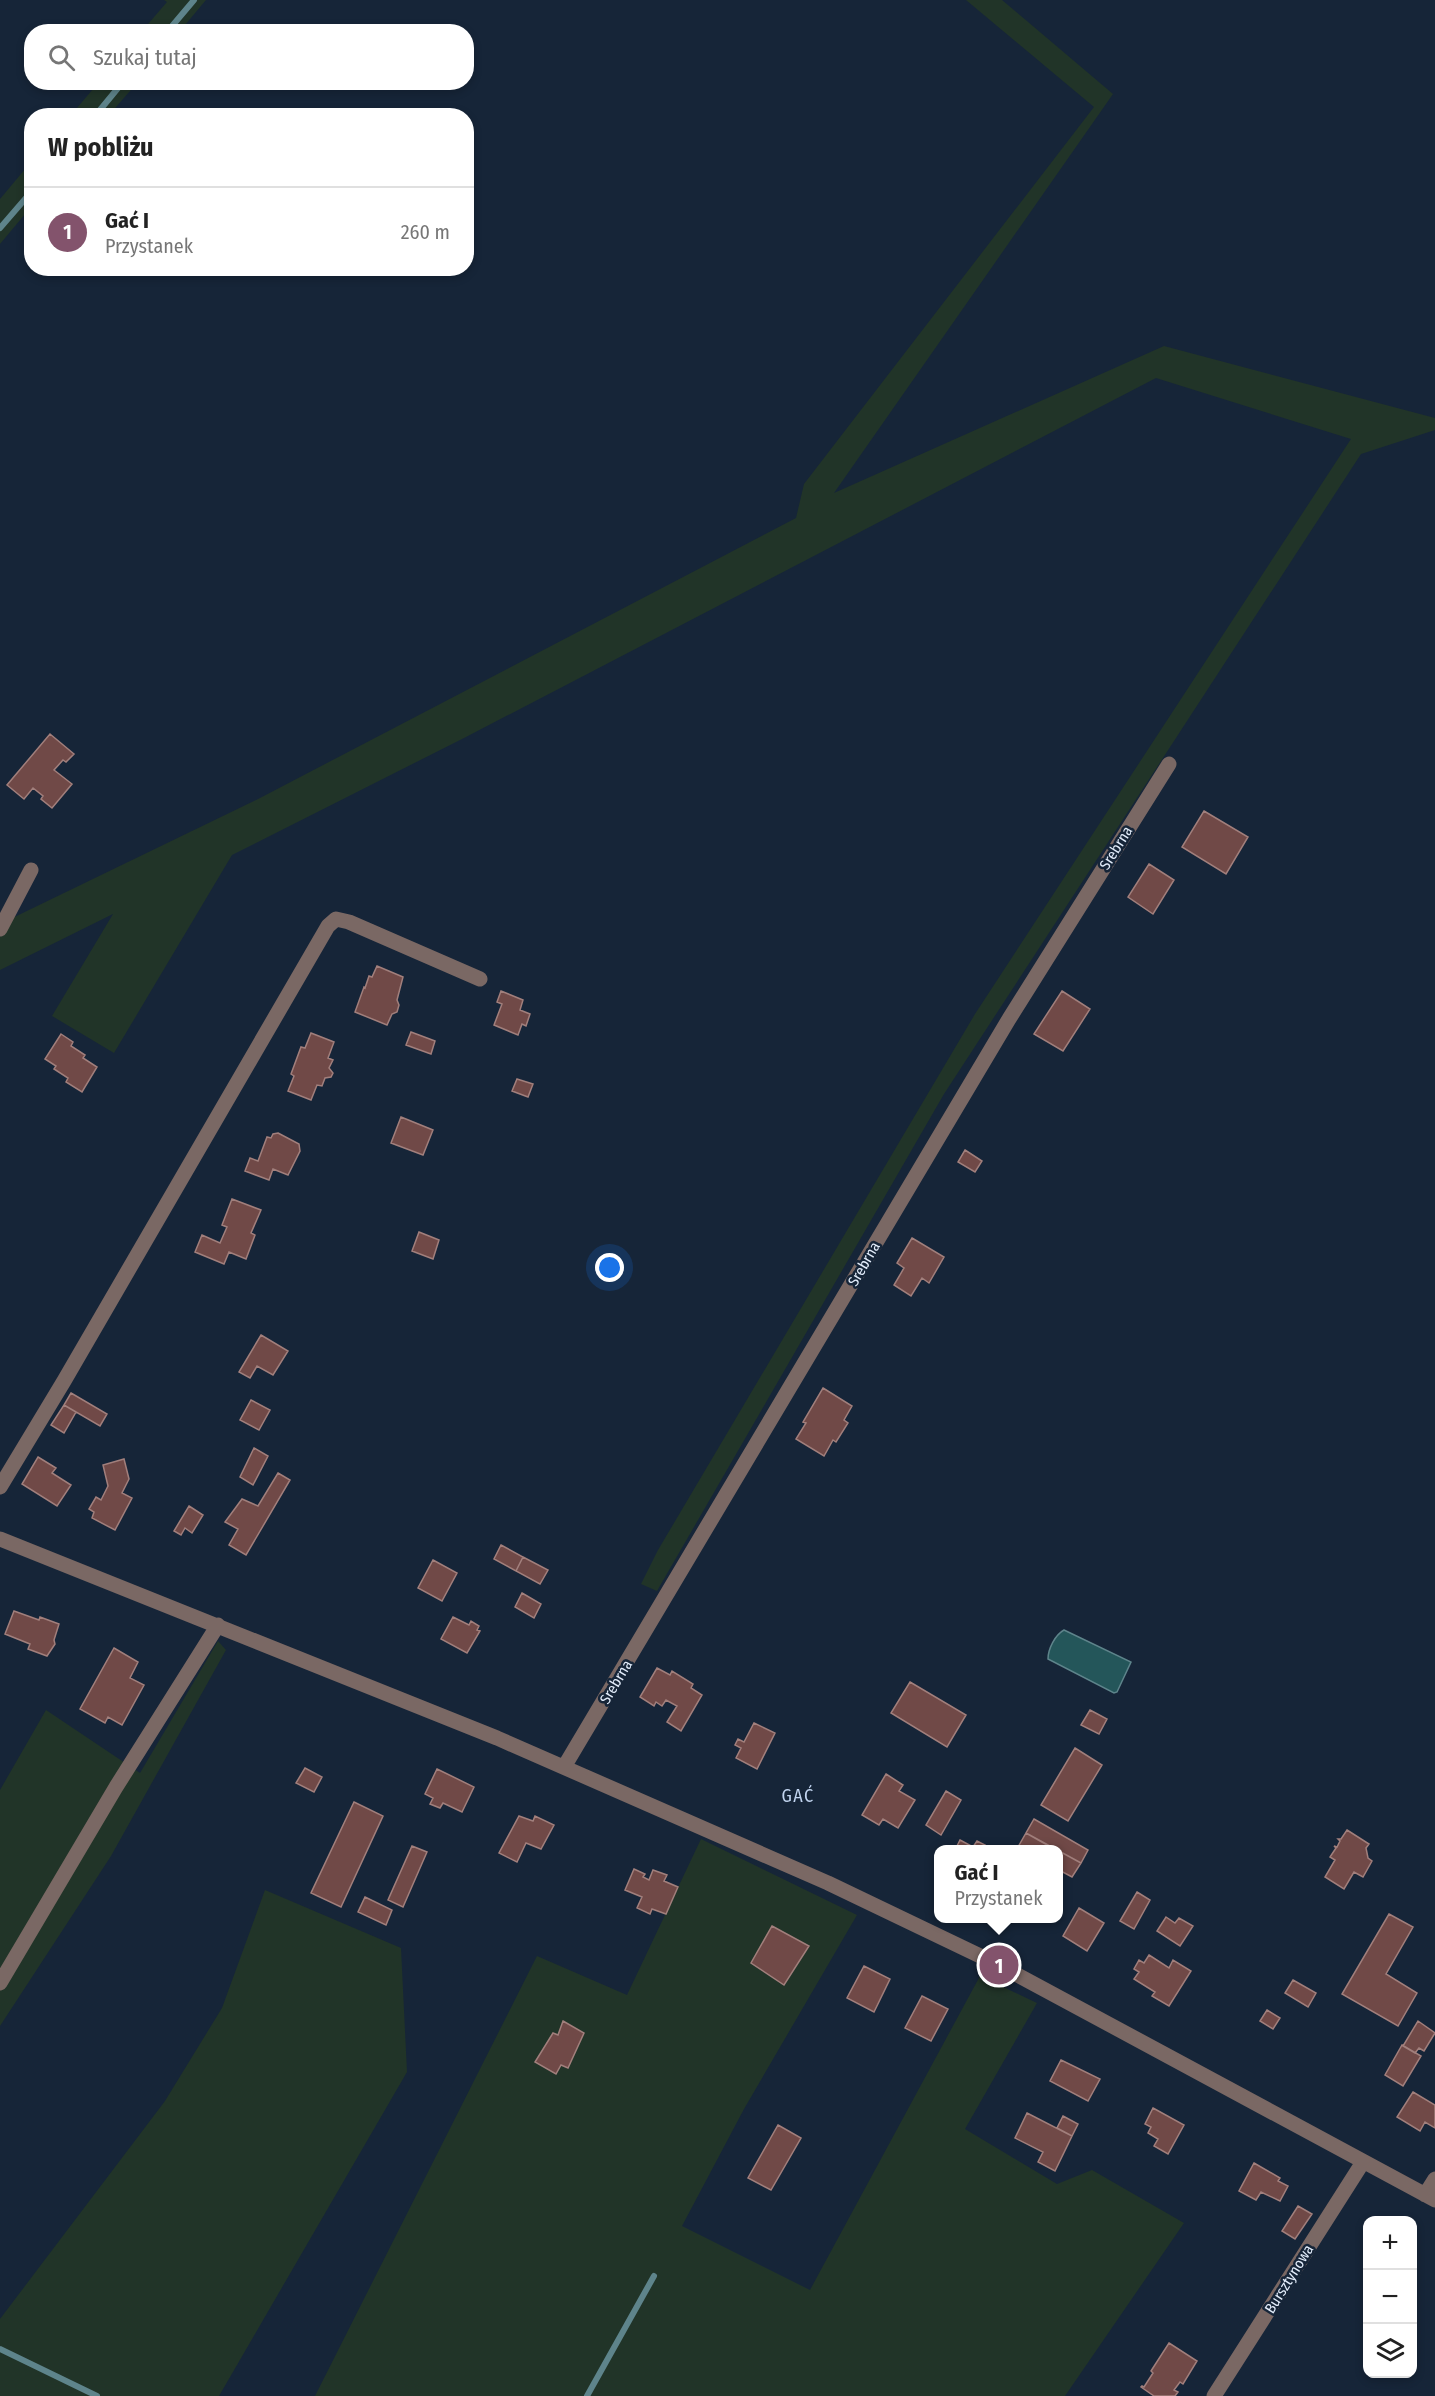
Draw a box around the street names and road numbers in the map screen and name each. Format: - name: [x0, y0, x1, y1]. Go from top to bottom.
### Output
- street label: Srebrna: [1096, 823, 1136, 873]
- street label: Srebrna: [844, 1239, 884, 1289]
- street label: Srebrna: [596, 1657, 636, 1707]
- street label: Bursztynowa: [1261, 2241, 1317, 2317]

